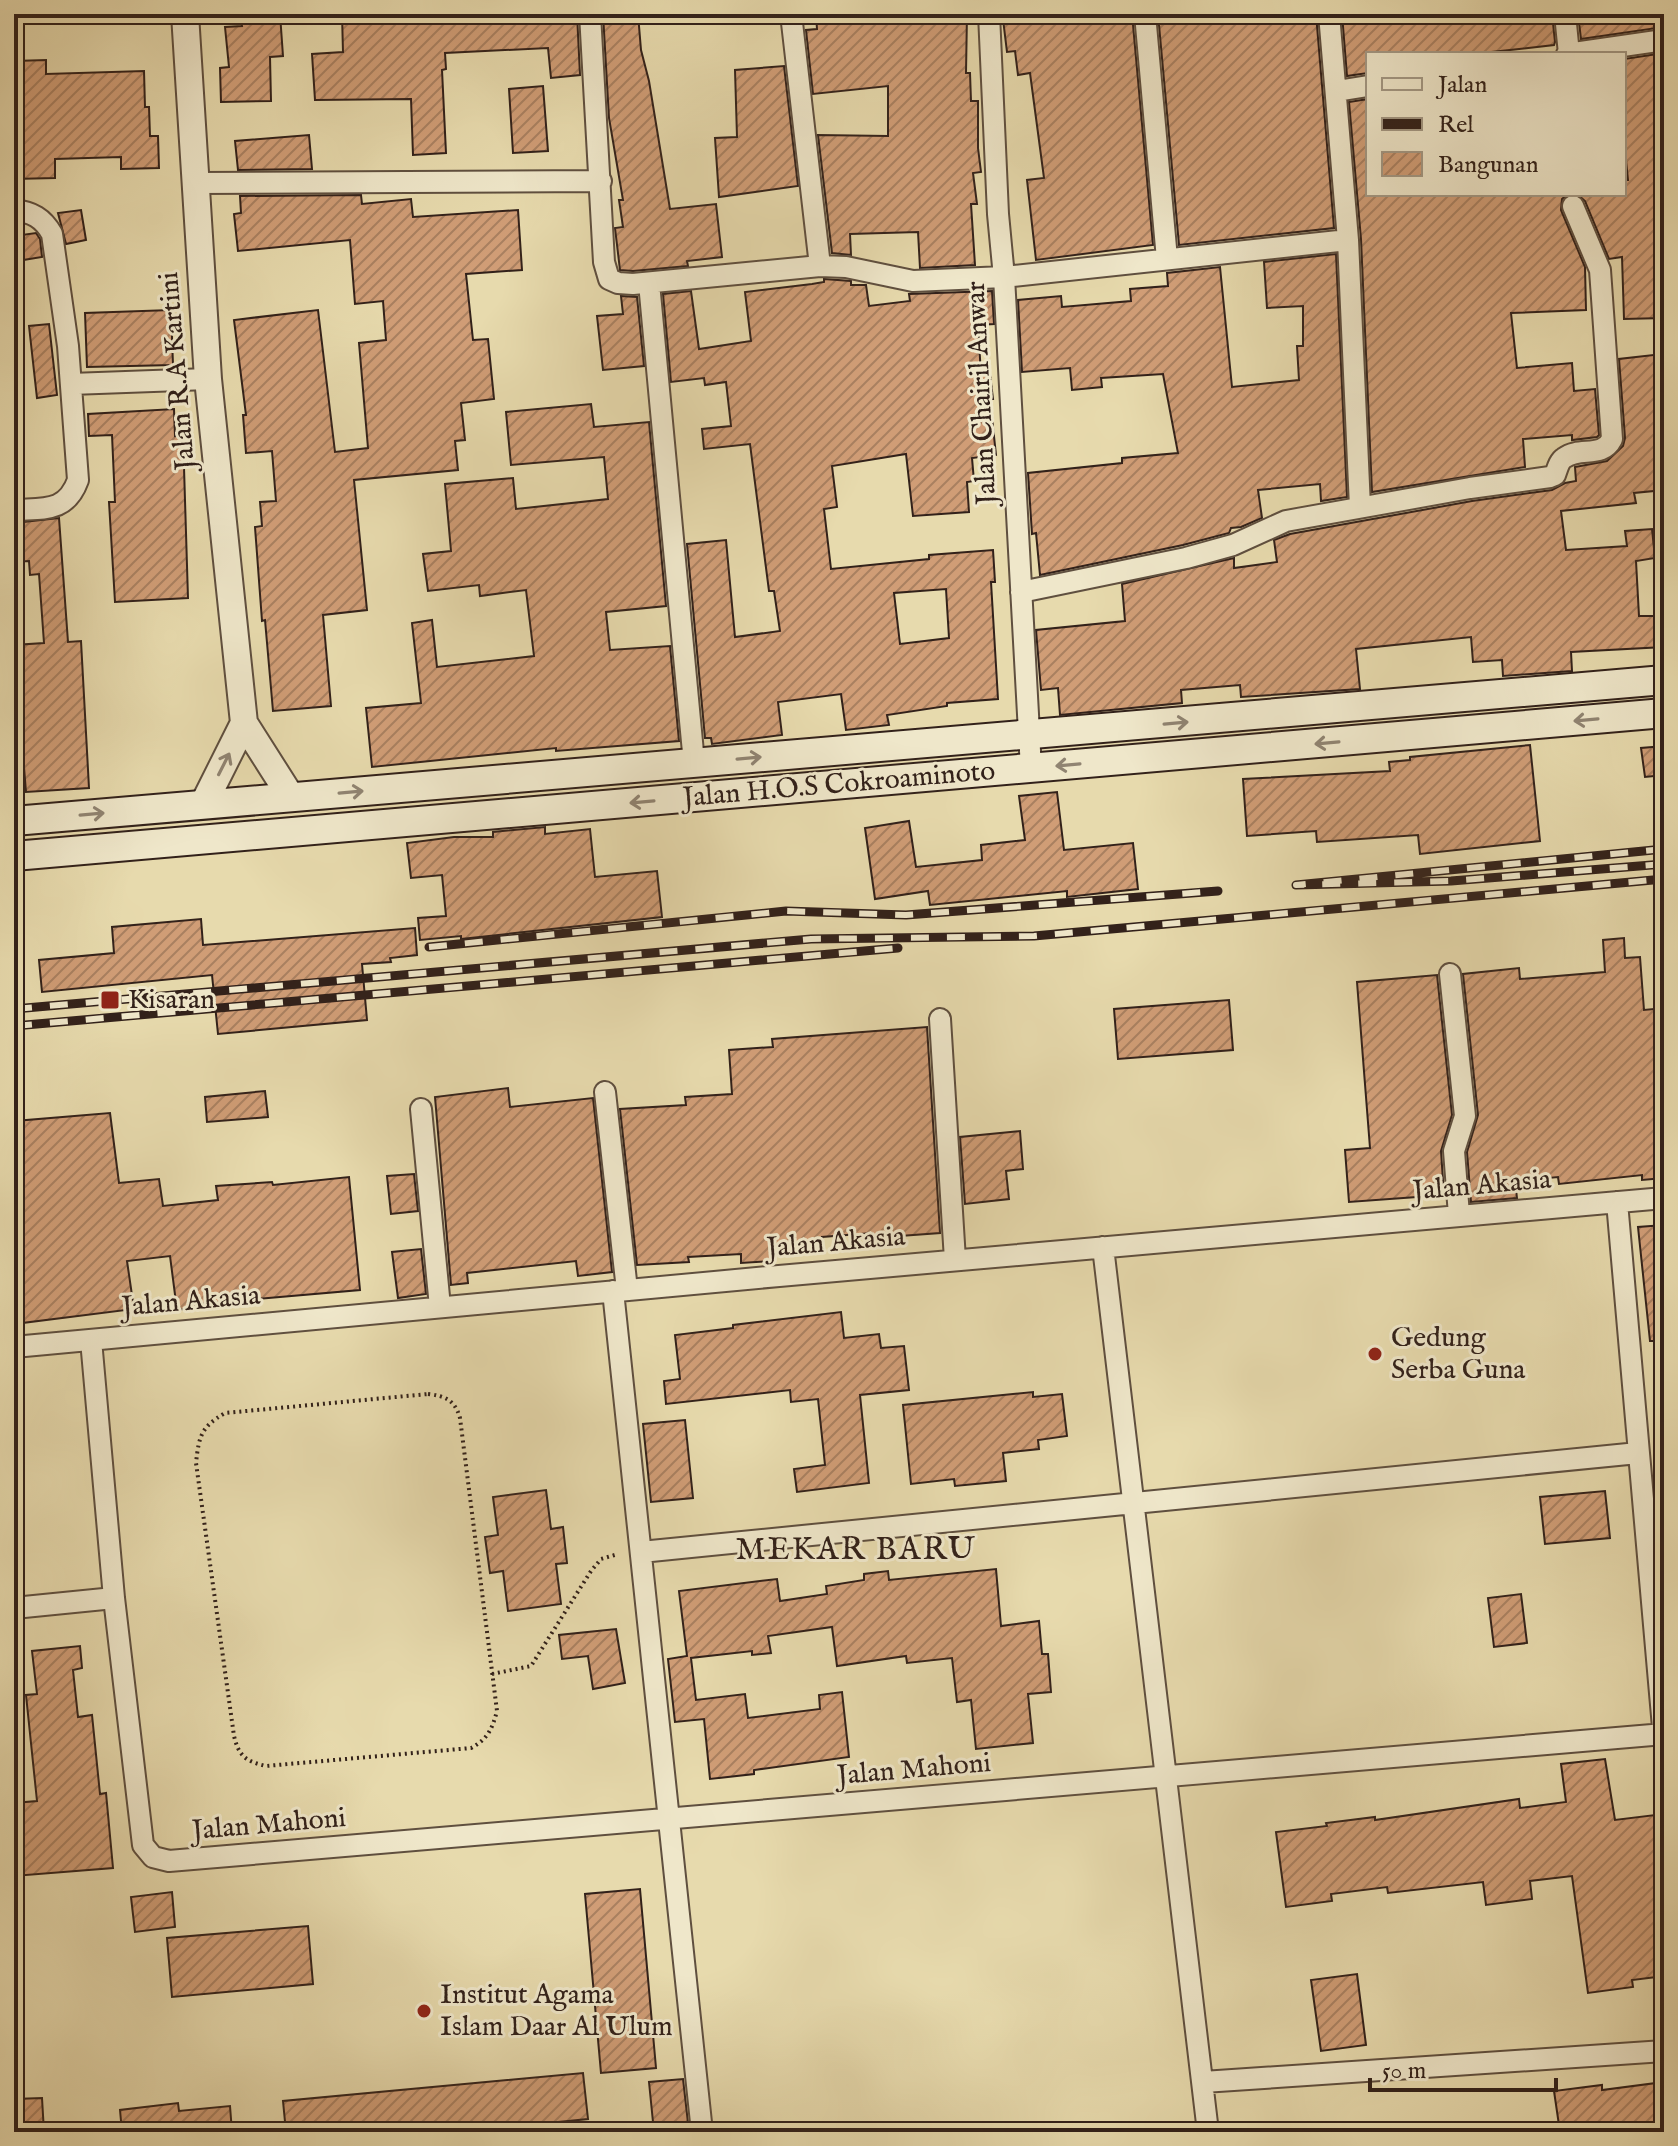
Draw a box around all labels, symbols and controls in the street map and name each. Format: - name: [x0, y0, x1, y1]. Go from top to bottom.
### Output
- legend: [1366, 52, 1626, 196]
- text: Jalan: [1435, 70, 1487, 101]
- text: Rel: [1438, 110, 1474, 141]
- text: Bangunan: [1438, 150, 1539, 181]
- street label: Jalan R.A Kartini: [152, 270, 204, 475]
- street label: Jalan Chairil Anwar: [959, 280, 1005, 509]
- one-way arrow: [1573, 713, 1600, 728]
- one-way arrow: [1162, 715, 1189, 730]
- one-way arrow: [1314, 735, 1341, 750]
- one-way arrow: [735, 750, 762, 765]
- one-way arrow: [216, 752, 232, 776]
- street label: Jalan H.O.S Cokroaminoto: [678, 754, 997, 816]
- one-way arrow: [1055, 758, 1082, 773]
- one-way arrow: [337, 785, 364, 800]
- one-way arrow: [629, 795, 656, 810]
- one-way arrow: [78, 807, 105, 822]
- place label: Kisaran: [128, 983, 215, 1018]
- marker: Kisaran: [99, 989, 121, 1011]
- street label: Jalan Akasia: [1408, 1162, 1554, 1210]
- street label: Jalan Akasia: [762, 1219, 908, 1267]
- street label: Jalan Akasia: [117, 1278, 263, 1326]
- place label: Gedung Serba Guna: [1391, 1321, 1526, 1388]
- marker: Gedung Serba Guna: [1366, 1345, 1384, 1363]
- district label: MEKAR BARU: [735, 1530, 977, 1571]
- street label: Jalan Mahoni: [833, 1746, 992, 1794]
- street label: Jalan Mahoni: [188, 1801, 347, 1849]
- place label: Institut Agama Islam Daar Al Ulum: [440, 1978, 673, 2045]
- marker: Institut Agama Islam Daar Al Ulum: [415, 2002, 433, 2020]
- scale bar: [1370, 2042, 1556, 2092]
- text: 50 m: [1382, 2056, 1426, 2087]

